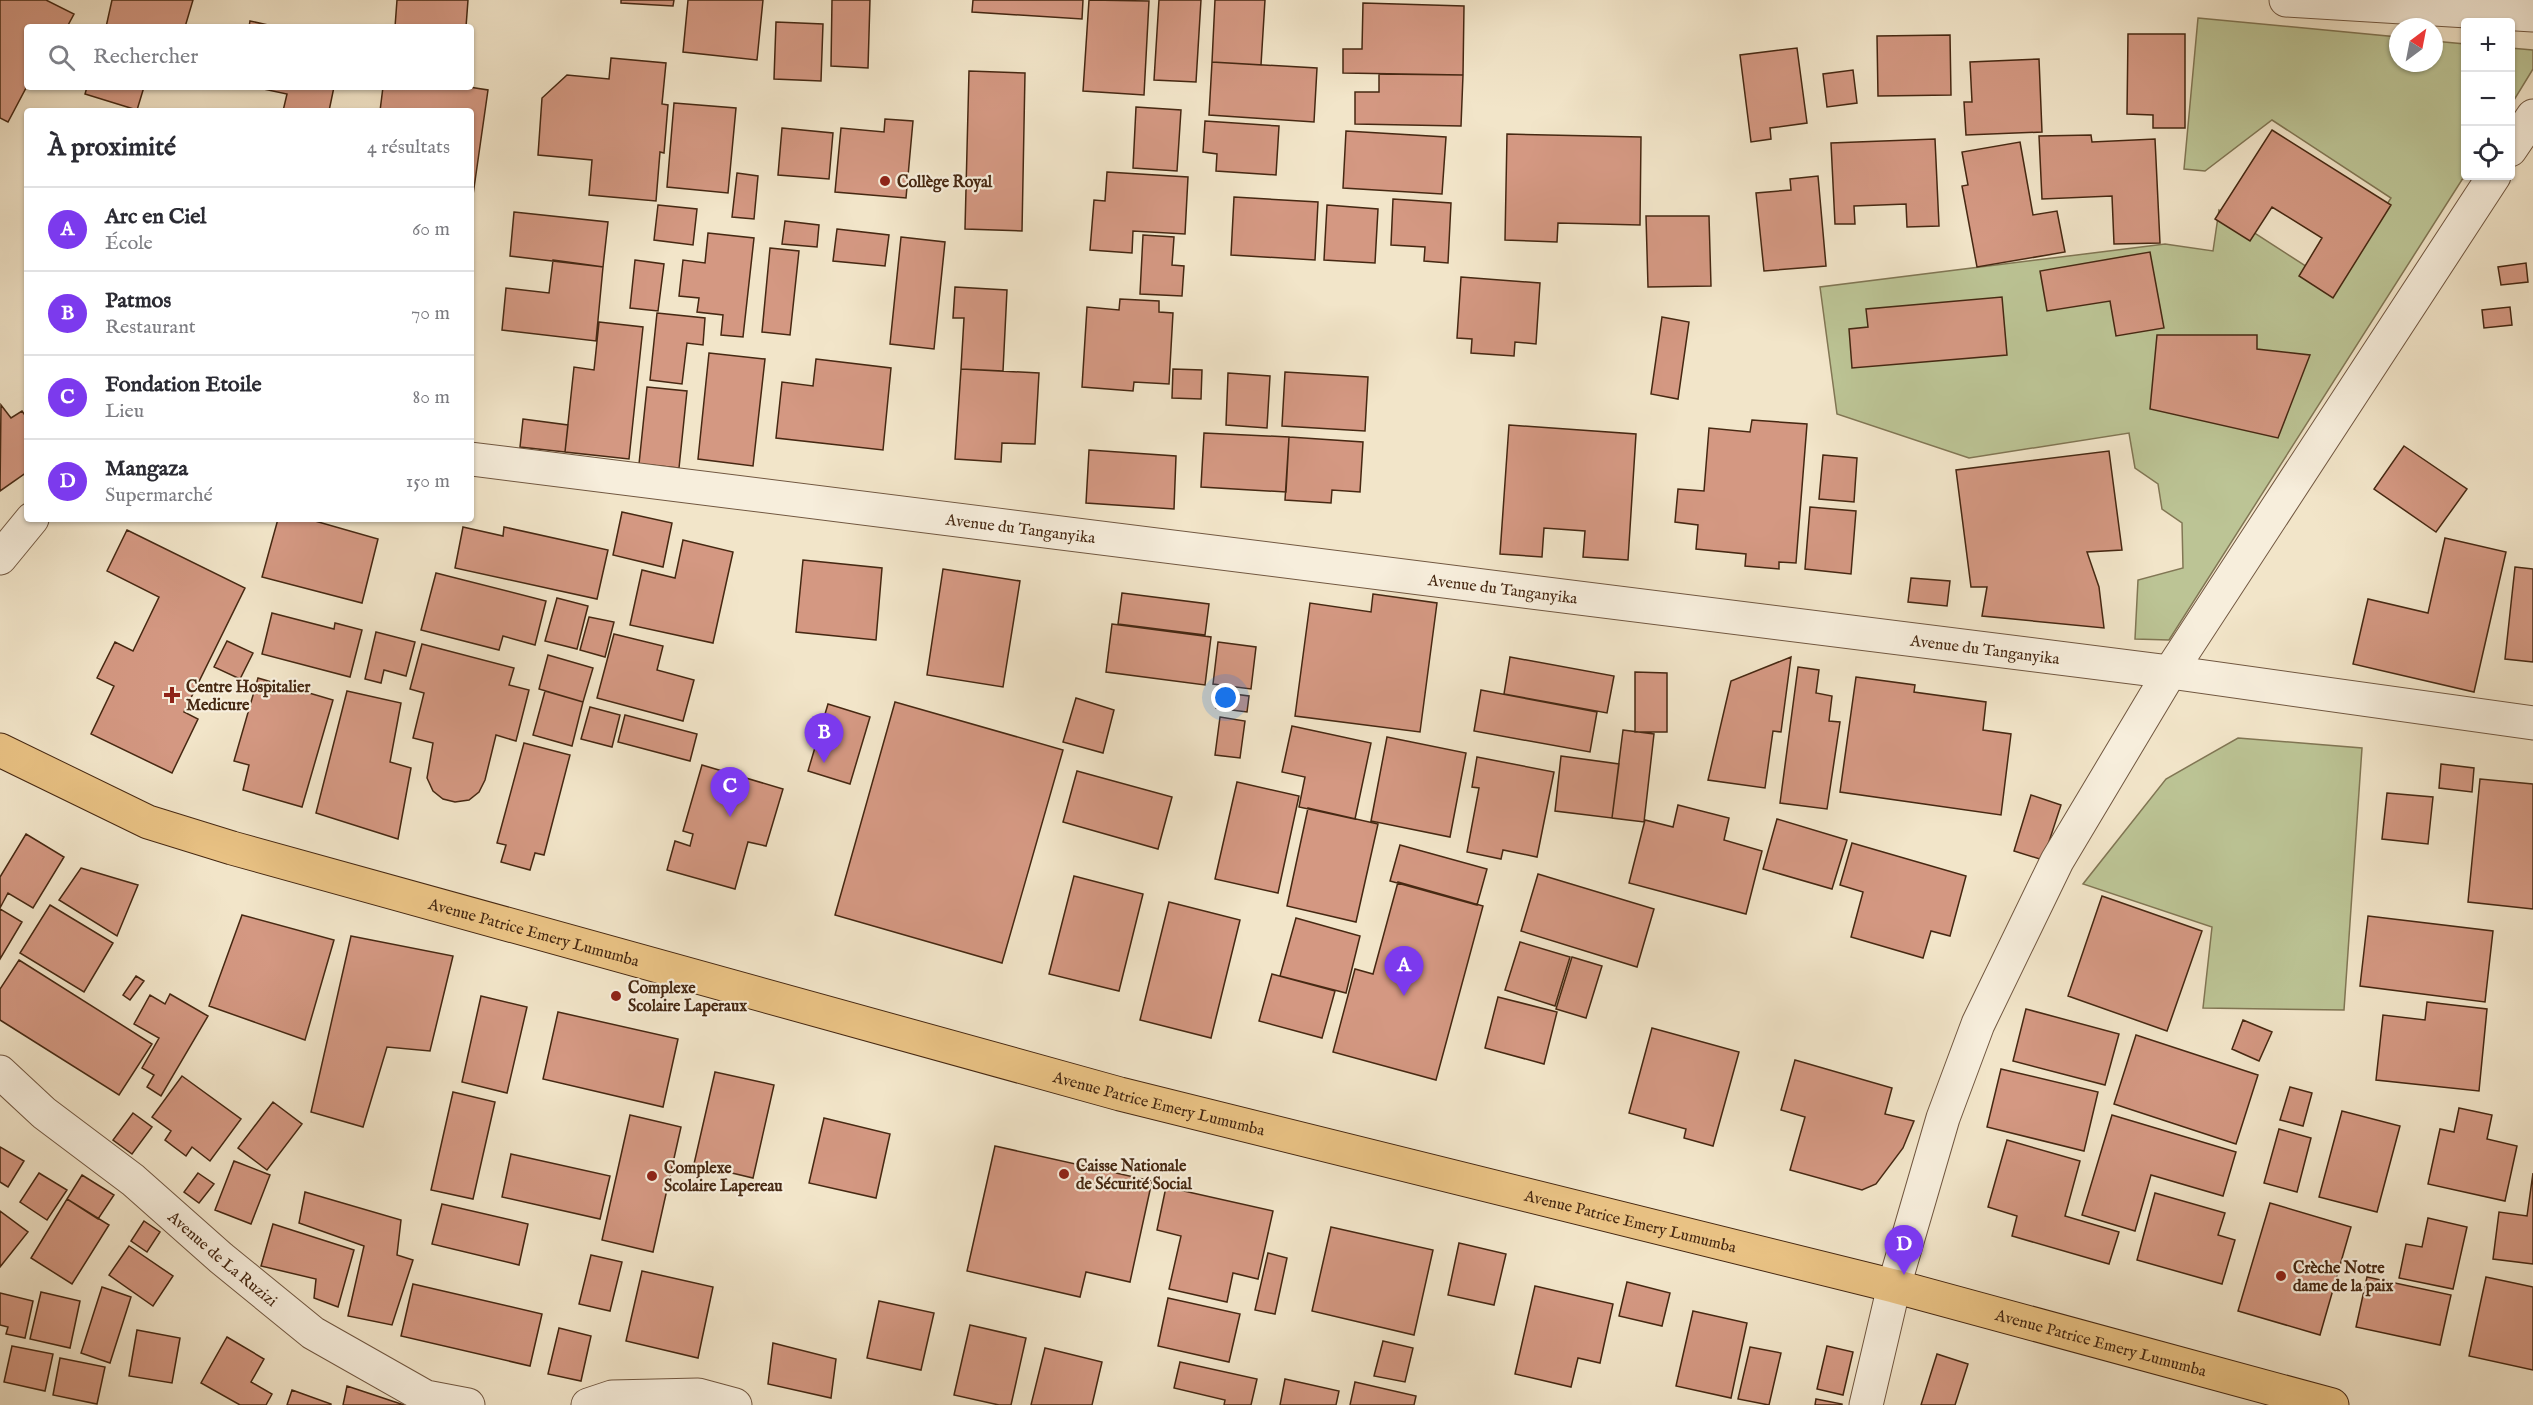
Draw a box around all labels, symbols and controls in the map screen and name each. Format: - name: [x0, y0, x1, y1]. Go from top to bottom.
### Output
- north arrow: [2389, 18, 2443, 72]
- map controls: [2461, 18, 2515, 180]
- button: +: [2461, 18, 2515, 72]
- search box: [24, 24, 474, 90]
- icon: search: [45, 41, 78, 74]
- text: Rechercher: [93, 43, 198, 71]
- button: −: [2461, 72, 2515, 126]
- button: locate: [2461, 126, 2515, 180]
- text: À proximité: [48, 131, 176, 164]
- text: 4 résultats: [367, 135, 450, 160]
- place label: Collège Royal: [897, 173, 993, 193]
- marker: Collège Royal: [878, 174, 892, 188]
- text: Arc en Ciel: [105, 203, 206, 231]
- text: A: [61, 217, 74, 242]
- text: 60 m: [412, 217, 450, 242]
- text: École: [105, 231, 153, 256]
- text: Patmos: [105, 287, 171, 315]
- text: B: [61, 301, 74, 326]
- text: 70 m: [411, 301, 450, 326]
- text: Restaurant: [105, 315, 196, 340]
- text: Fondation Etoile: [105, 371, 262, 399]
- text: C: [60, 385, 75, 410]
- text: 80 m: [413, 385, 450, 410]
- text: Lieu: [105, 399, 144, 424]
- text: Mangaza: [105, 455, 188, 483]
- text: D: [59, 469, 76, 494]
- text: 150 m: [406, 469, 450, 494]
- text: Supermarché: [105, 483, 213, 508]
- street label: Avenue du Tanganyika: [944, 511, 1096, 549]
- street label: Avenue du Tanganyika: [1426, 571, 1579, 610]
- street label: Avenue du Tanganyika: [1908, 631, 2061, 670]
- place label: Centre Hospitalier Medicure: [186, 678, 310, 716]
- your location: [1211, 683, 1240, 712]
- marker: Centre Hospitalier Medicure: [163, 686, 181, 704]
- pin: B: [804, 714, 844, 763]
- pin: C: [710, 768, 750, 817]
- street label: Avenue Patrice Emery Lumumba: [425, 895, 641, 972]
- pin: A: [1384, 946, 1424, 996]
- place label: Complexe Scolaire Laperaux: [628, 979, 747, 1017]
- marker: Complexe Scolaire Laperaux: [609, 989, 623, 1003]
- street label: Avenue Patrice Emery Lumumba: [1049, 1068, 1267, 1142]
- place label: Caisse Nationale de Sécurité Social: [1076, 1157, 1192, 1195]
- place label: Complexe Scolaire Lapereau: [664, 1159, 783, 1197]
- marker: Caisse Nationale de Sécurité Social: [1057, 1167, 1071, 1181]
- marker: Complexe Scolaire Lapereau: [645, 1169, 659, 1183]
- street label: Avenue Patrice Emery Lumumba: [1521, 1186, 1738, 1259]
- street label: Avenue de La Ruzizi: [162, 1207, 281, 1312]
- pin: D: [1884, 1226, 1924, 1275]
- place label: Crèche Notre dame de la paix: [2293, 1259, 2394, 1297]
- marker: Crèche Notre dame de la paix: [2274, 1269, 2288, 1283]
- street label: Avenue Patrice Emery Lumumba: [1992, 1306, 2208, 1382]

